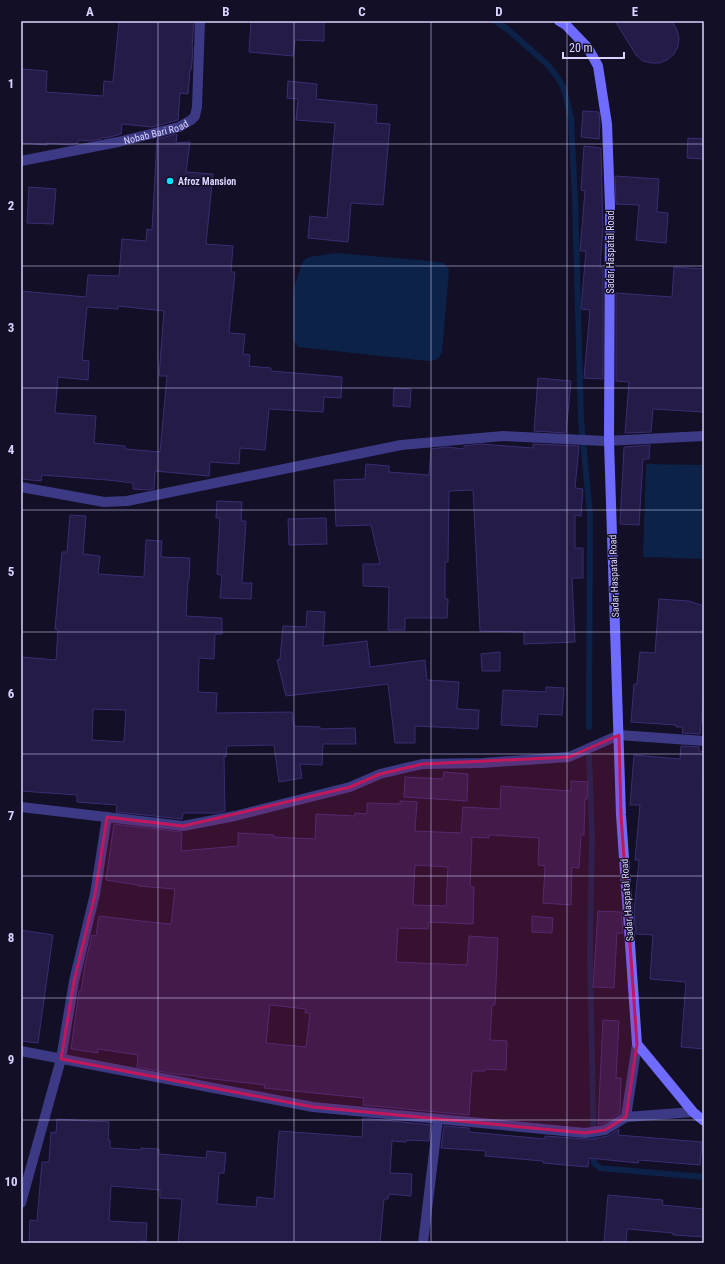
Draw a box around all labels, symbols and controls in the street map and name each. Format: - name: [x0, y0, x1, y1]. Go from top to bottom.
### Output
- text: A: [86, 4, 94, 19]
- text: B: [222, 4, 230, 19]
- text: C: [358, 4, 366, 19]
- text: D: [495, 4, 503, 19]
- text: E: [632, 4, 639, 19]
- scale bar: [563, 34, 624, 60]
- text: 20 m: [569, 41, 593, 55]
- text: 1: [8, 76, 14, 91]
- street label: Nobab Bari Road: [123, 117, 190, 146]
- marker: Afroz Mansion: [165, 176, 175, 186]
- place label: Afroz Mansion: [178, 176, 236, 187]
- text: 2: [8, 198, 15, 213]
- street label: Sadar Haspatal Road: [605, 211, 616, 293]
- text: 3: [8, 320, 14, 335]
- text: 4: [8, 442, 15, 457]
- street label: Sadar Haspatal Road: [607, 534, 621, 618]
- text: 5: [8, 564, 15, 579]
- text: 6: [8, 686, 15, 701]
- text: 7: [8, 808, 15, 823]
- street label: Sadar Haspatal Road: [619, 858, 635, 942]
- text: 8: [8, 930, 14, 945]
- text: 9: [8, 1052, 14, 1067]
- text: 10: [4, 1174, 18, 1189]

